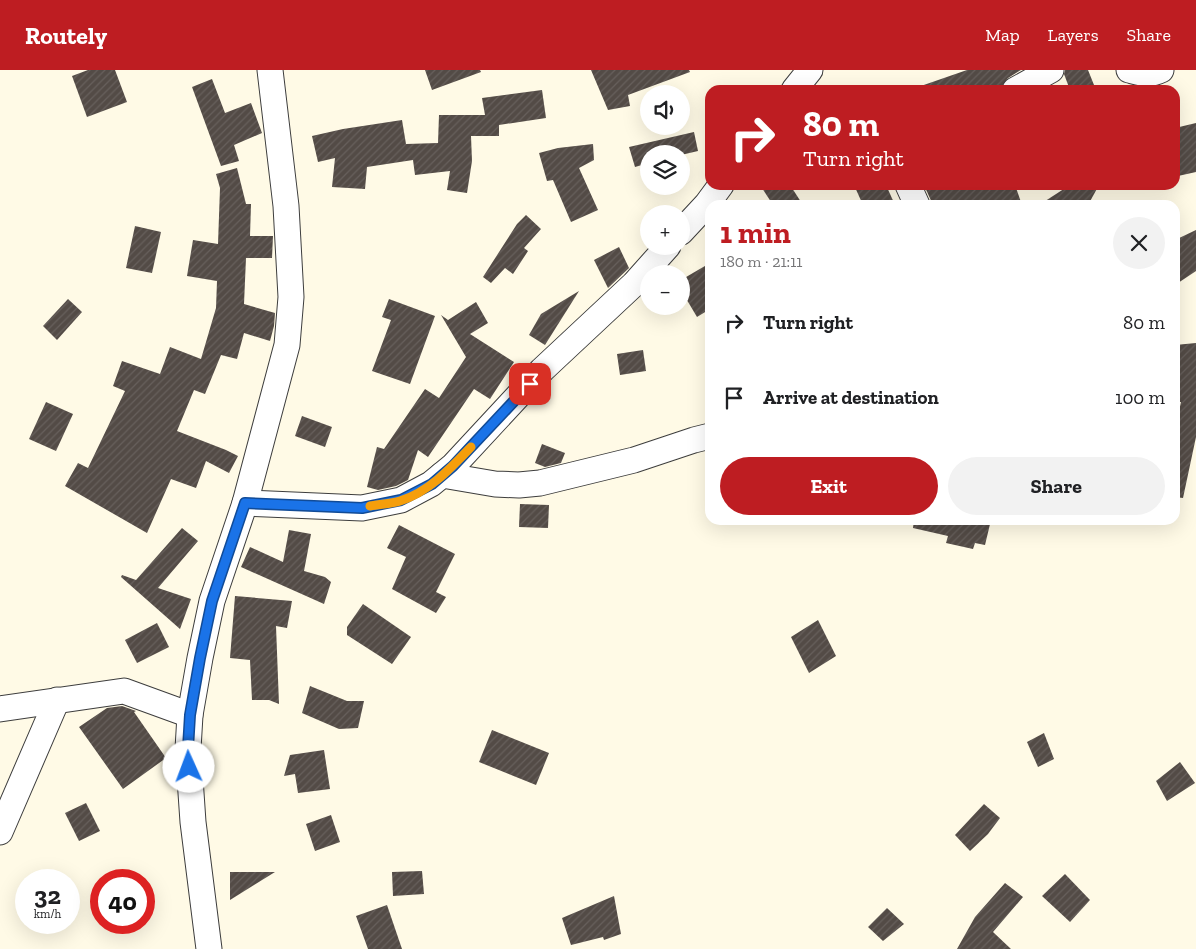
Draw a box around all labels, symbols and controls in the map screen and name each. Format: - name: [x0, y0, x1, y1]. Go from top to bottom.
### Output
- text: Routely: [25, 21, 107, 50]
- text: Map: [985, 24, 1020, 46]
- text: Layers: [1048, 24, 1099, 46]
- text: Share: [1127, 24, 1171, 46]
- map controls: [640, 85, 690, 315]
- button: sound: [640, 85, 690, 135]
- text: 80 m: [803, 103, 879, 145]
- icon: right: [720, 105, 785, 170]
- button: layers: [640, 145, 690, 195]
- text: Turn right: [803, 145, 904, 172]
- button: +: [640, 205, 690, 255]
- text: 1 min: [720, 215, 791, 251]
- button: close: [1113, 217, 1165, 269]
- text: 180 m · 21:11: [720, 252, 803, 271]
- button: −: [640, 265, 690, 315]
- icon: right: [720, 309, 748, 337]
- text: Turn right: [763, 311, 853, 334]
- text: 80 m: [1123, 311, 1165, 334]
- pin: [509, 363, 551, 405]
- icon: arrive: [516, 370, 544, 398]
- icon: arrive: [720, 384, 748, 412]
- text: Arrive at destination: [763, 386, 939, 409]
- text: 100 m: [1115, 386, 1165, 409]
- button: Exit: [720, 457, 938, 515]
- button: Share: [948, 457, 1165, 515]
- position arrow: [162, 740, 214, 792]
- speed limit sign: 40: [90, 869, 155, 934]
- text: 32: [34, 880, 61, 910]
- text: km/h: [34, 907, 61, 921]

